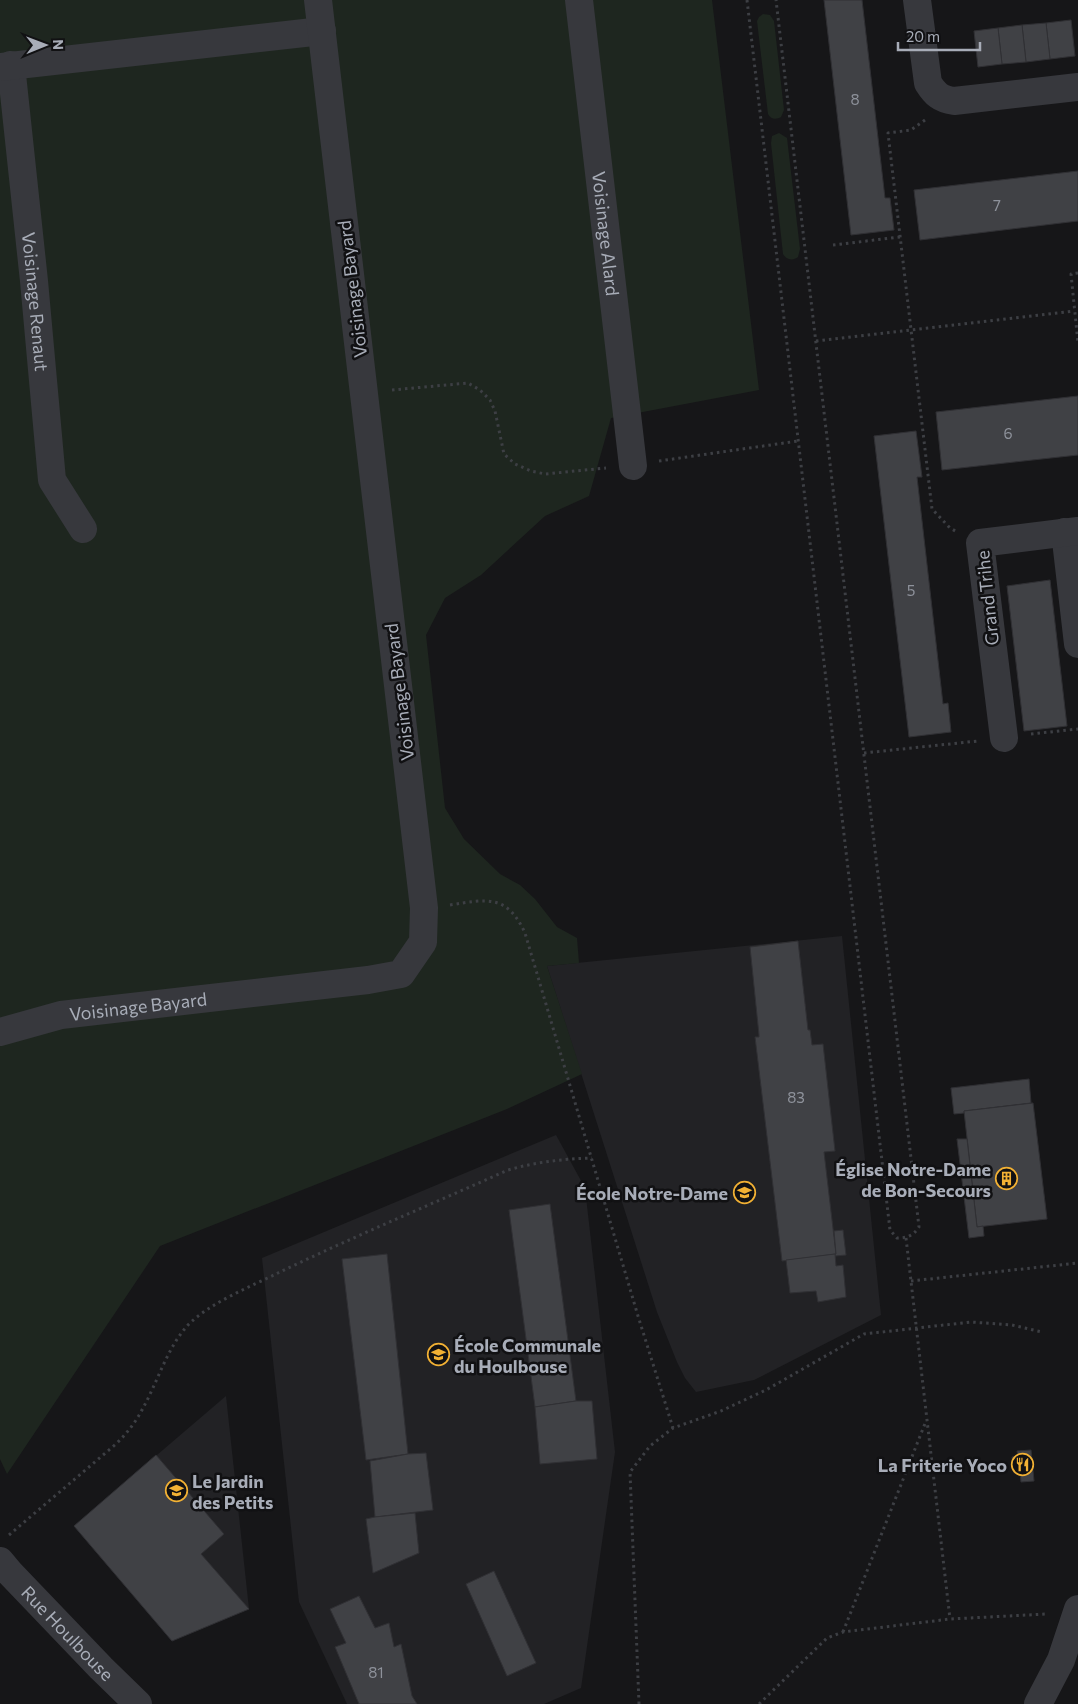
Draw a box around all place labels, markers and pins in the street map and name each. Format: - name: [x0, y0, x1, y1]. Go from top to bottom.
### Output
- place label: Église Notre-Dame de Bon-Secours: [835, 1158, 991, 1201]
- building icon: Église Notre-Dame de Bon-Secours: [995, 1167, 1019, 1191]
- school or university icon: École Notre-Dame: [732, 1181, 756, 1205]
- place label: École Notre-Dame: [576, 1182, 728, 1204]
- place label: École Communale du Houlbouse: [454, 1334, 601, 1377]
- school or university icon: École Communale du Houlbouse: [426, 1343, 450, 1367]
- restaurant icon: La Friterie Yoco: [1011, 1453, 1035, 1477]
- place label: La Friterie Yoco: [878, 1454, 1007, 1476]
- place label: Le Jardin des Petits: [192, 1470, 273, 1513]
- school or university icon: Le Jardin des Petits: [164, 1479, 188, 1503]

